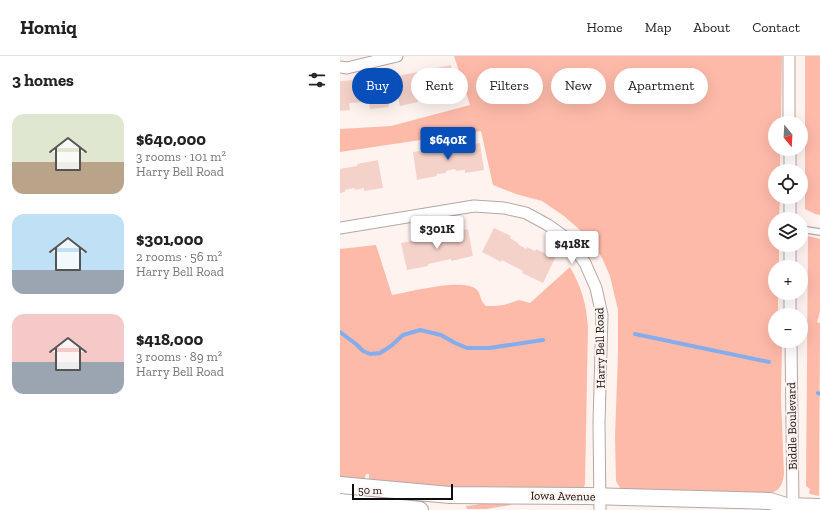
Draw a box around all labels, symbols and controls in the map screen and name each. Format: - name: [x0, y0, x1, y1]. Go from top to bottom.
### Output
- text: Homiq: [20, 16, 77, 39]
- text: Home: [587, 19, 623, 36]
- text: Map: [645, 19, 671, 36]
- text: About: [693, 19, 730, 36]
- text: Contact: [752, 19, 800, 36]
- chip: Buy: [352, 68, 403, 104]
- chip: Rent: [411, 68, 468, 104]
- chip: Filters: [476, 68, 543, 104]
- chip: New: [551, 68, 606, 104]
- chip: Apartment: [614, 68, 708, 104]
- icon: filters: [306, 69, 328, 91]
- text: 3 homes: [12, 70, 74, 90]
- north arrow: [768, 116, 808, 156]
- map controls: [768, 116, 808, 348]
- pin: $640K: [420, 127, 476, 161]
- text: $640,000: [136, 129, 206, 149]
- icon: home: [44, 130, 92, 178]
- text: $640K: [429, 132, 467, 147]
- text: 3 rooms · 101 m²: [136, 149, 226, 164]
- text: Harry Bell Road: [136, 164, 224, 179]
- button: locate: [768, 164, 808, 204]
- button: layers: [768, 212, 808, 252]
- pin: $301K: [409, 216, 465, 250]
- text: $301K: [420, 221, 454, 236]
- text: $301,000: [136, 229, 203, 249]
- icon: home: [44, 230, 92, 278]
- pin: $418K: [544, 231, 600, 265]
- text: $418K: [555, 236, 589, 251]
- text: 2 rooms · 56 m²: [136, 249, 222, 264]
- button: +: [768, 260, 808, 300]
- text: Harry Bell Road: [136, 264, 224, 279]
- street label: Harry Bell Road: [592, 307, 608, 389]
- button: −: [768, 308, 808, 348]
- text: $418,000: [136, 329, 203, 349]
- icon: home: [44, 330, 92, 378]
- text: 3 rooms · 89 m²: [136, 349, 222, 364]
- text: Harry Bell Road: [136, 364, 224, 379]
- street label: Biddle Boulevard: [784, 382, 800, 470]
- scale bar: [352, 482, 453, 501]
- text: 50 m: [358, 484, 382, 497]
- street label: Iowa Avenue: [530, 488, 596, 504]

